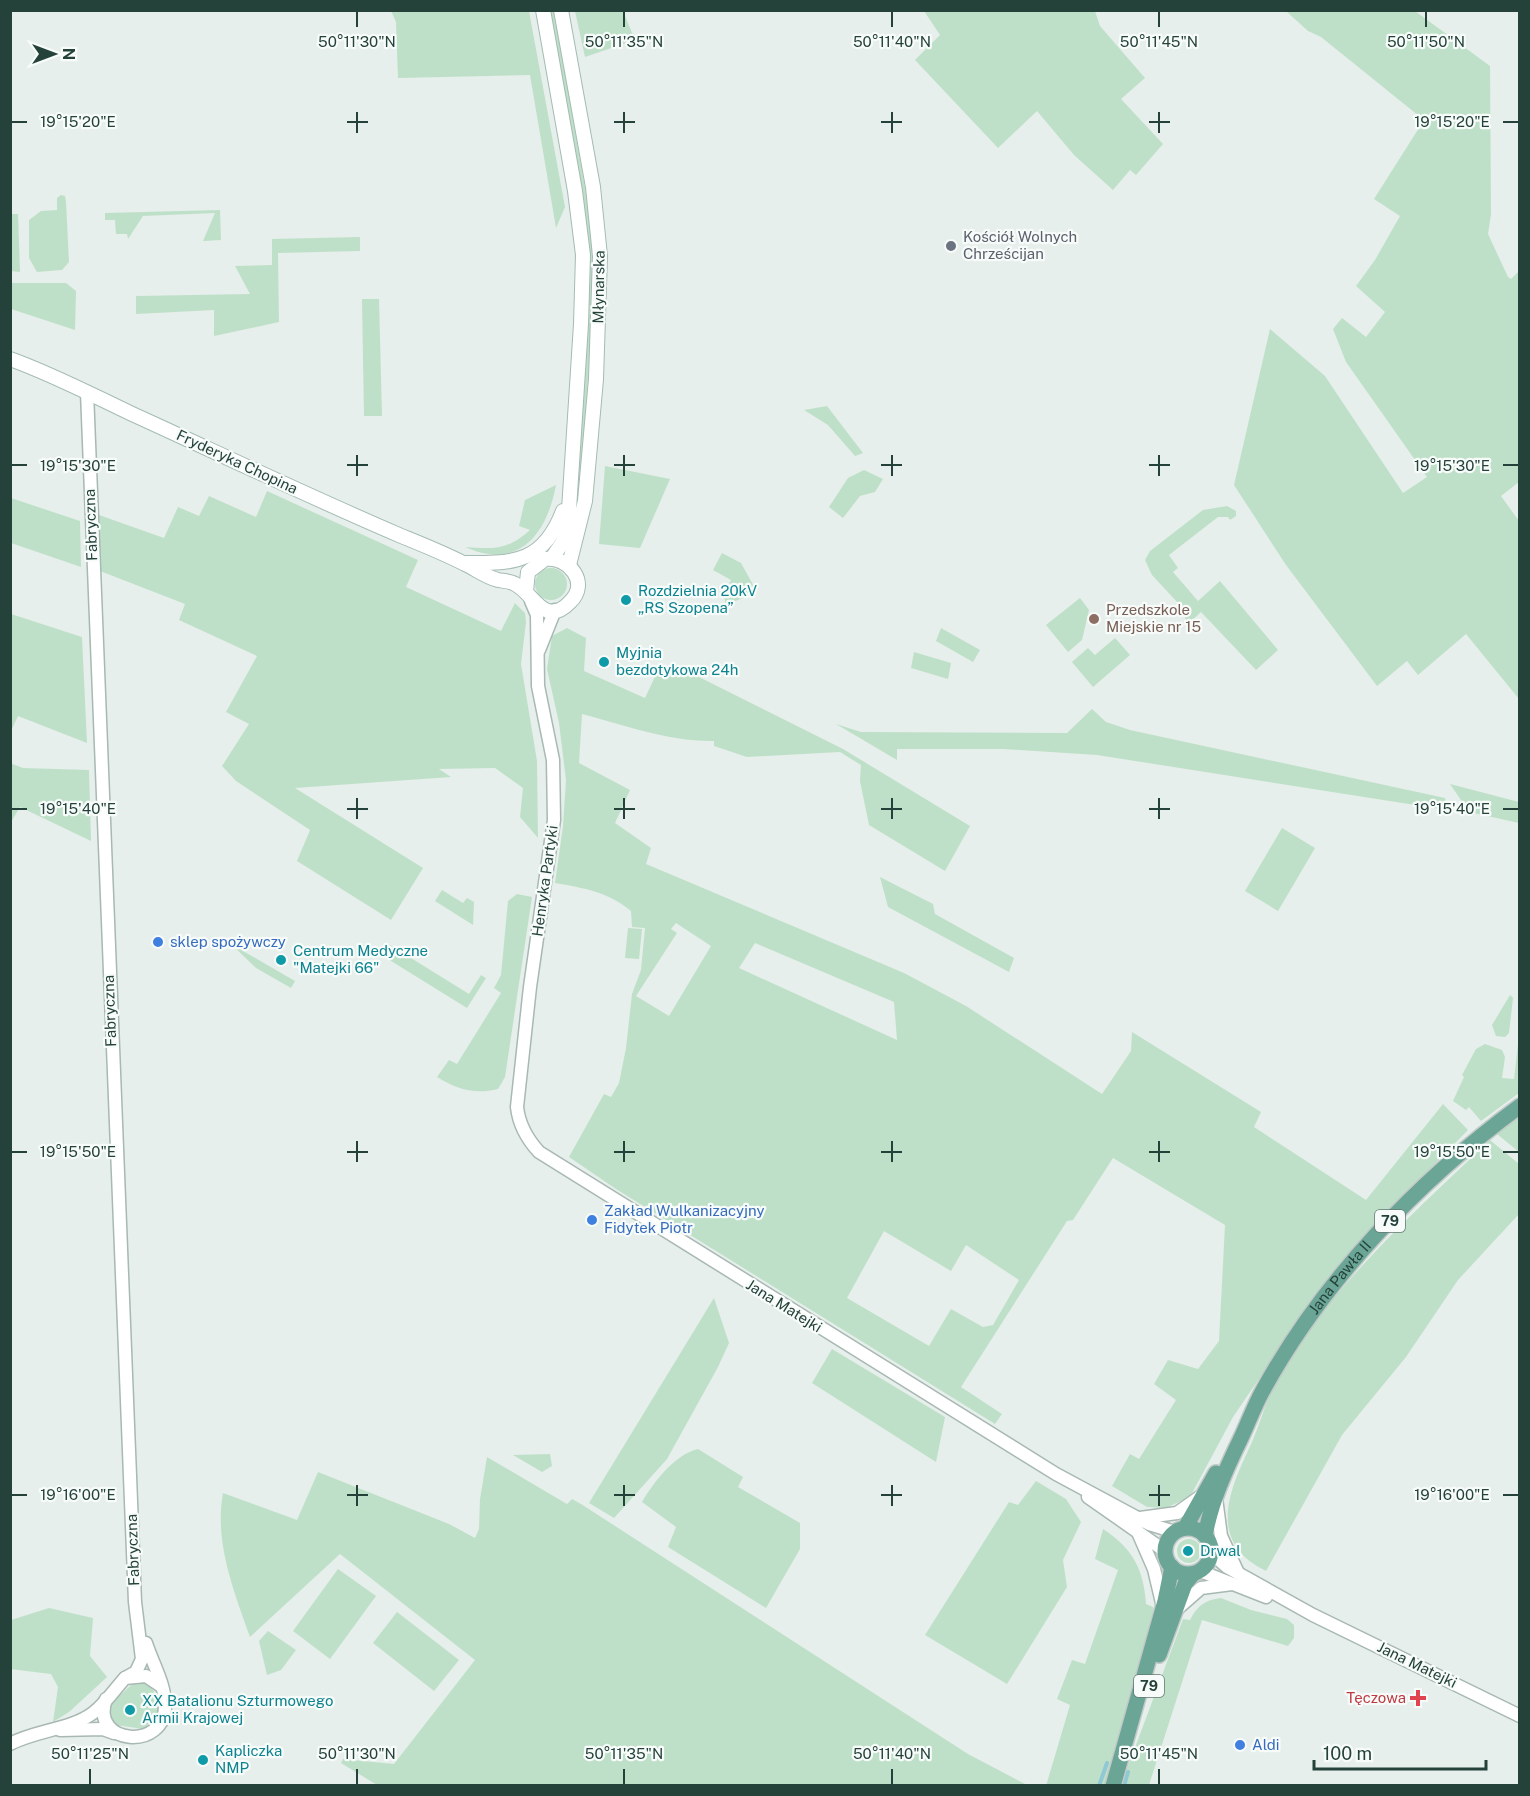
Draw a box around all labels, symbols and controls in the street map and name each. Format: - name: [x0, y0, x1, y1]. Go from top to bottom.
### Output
- north arrow: [24, 24, 84, 84]
- text: 50°11'30"N: [318, 33, 396, 50]
- text: 50°11'35"N: [585, 33, 663, 50]
- text: 50°11'40"N: [853, 33, 931, 50]
- text: 50°11'45"N: [1120, 33, 1198, 50]
- text: 50°11'50"N: [1387, 33, 1465, 50]
- text: N: [59, 48, 78, 60]
- text: 19°15'20"E: [40, 113, 116, 130]
- text: 19°15'20"E: [1414, 113, 1490, 130]
- place label: Kościół Wolnych Chrześcijan: [963, 228, 1077, 262]
- marker: Kościół Wolnych Chrześcijan: [944, 239, 958, 253]
- street label: Młynarska: [589, 250, 608, 324]
- street label: Fryderyka Chopina: [174, 426, 300, 497]
- text: 19°15'30"E: [40, 457, 116, 474]
- text: 19°15'30"E: [1414, 457, 1490, 474]
- street label: Fabryczna: [81, 489, 100, 561]
- place label: Rozdzielnia 20kV „RS Szopena”: [638, 582, 757, 616]
- marker: Rozdzielnia 20kV „RS Szopena”: [619, 593, 633, 607]
- place label: Przedszkole Miejskie nr 15: [1106, 601, 1201, 635]
- marker: Przedszkole Miejskie nr 15: [1087, 612, 1101, 626]
- place label: Myjnia bezdotykowa 24h: [616, 644, 738, 678]
- marker: Myjnia bezdotykowa 24h: [597, 655, 611, 669]
- text: 19°15'40"E: [40, 800, 116, 817]
- text: 19°15'40"E: [1414, 800, 1490, 817]
- street label: Henryka Partyki: [528, 824, 561, 938]
- place label: sklep spożywczy: [170, 933, 286, 950]
- marker: sklep spożywczy: [151, 935, 165, 949]
- place label: Centrum Medyczne "Matejki 66": [293, 942, 428, 976]
- marker: Centrum Medyczne "Matejki 66": [274, 953, 288, 967]
- street label: Fabryczna: [100, 975, 119, 1047]
- text: 19°15'50"E: [40, 1143, 116, 1160]
- text: 19°15'50"E: [1414, 1143, 1490, 1160]
- place label: Zakład Wulkanizacyjny Fidytek Piotr: [604, 1202, 765, 1236]
- road number: 79: [1375, 1210, 1405, 1232]
- marker: Zakład Wulkanizacyjny Fidytek Piotr: [585, 1213, 599, 1227]
- street label: Jana Pawła II: [1305, 1237, 1374, 1317]
- street label: Jana Matejki: [743, 1276, 825, 1336]
- text: 19°16'00"E: [40, 1486, 116, 1503]
- text: 19°16'00"E: [1414, 1486, 1490, 1503]
- street label: Fabryczna: [123, 1514, 142, 1586]
- place label: Drwal: [1200, 1542, 1241, 1559]
- marker: Drwal: [1181, 1544, 1195, 1558]
- street label: Jana Matejki: [1375, 1638, 1460, 1691]
- road number: 79: [1134, 1675, 1164, 1697]
- place label: Tęczowa: [1346, 1689, 1406, 1706]
- marker: Tęczowa: [1411, 1691, 1425, 1705]
- place label: XX Batalionu Szturmowego Armii Krajowej: [142, 1692, 333, 1726]
- marker: XX Batalionu Szturmowego Armii Krajowej: [123, 1703, 137, 1717]
- scale bar: [1314, 1733, 1486, 1771]
- place label: Aldi: [1252, 1736, 1280, 1753]
- marker: Aldi: [1233, 1738, 1247, 1752]
- place label: Kapliczka NMP: [215, 1742, 282, 1776]
- text: 100 m: [1323, 1743, 1372, 1764]
- text: 50°11'25"N: [51, 1745, 129, 1762]
- text: 50°11'30"N: [318, 1745, 396, 1762]
- text: 50°11'35"N: [585, 1745, 663, 1762]
- text: 50°11'40"N: [853, 1745, 931, 1762]
- text: 50°11'45"N: [1120, 1745, 1198, 1762]
- marker: Kapliczka NMP: [196, 1753, 210, 1767]

